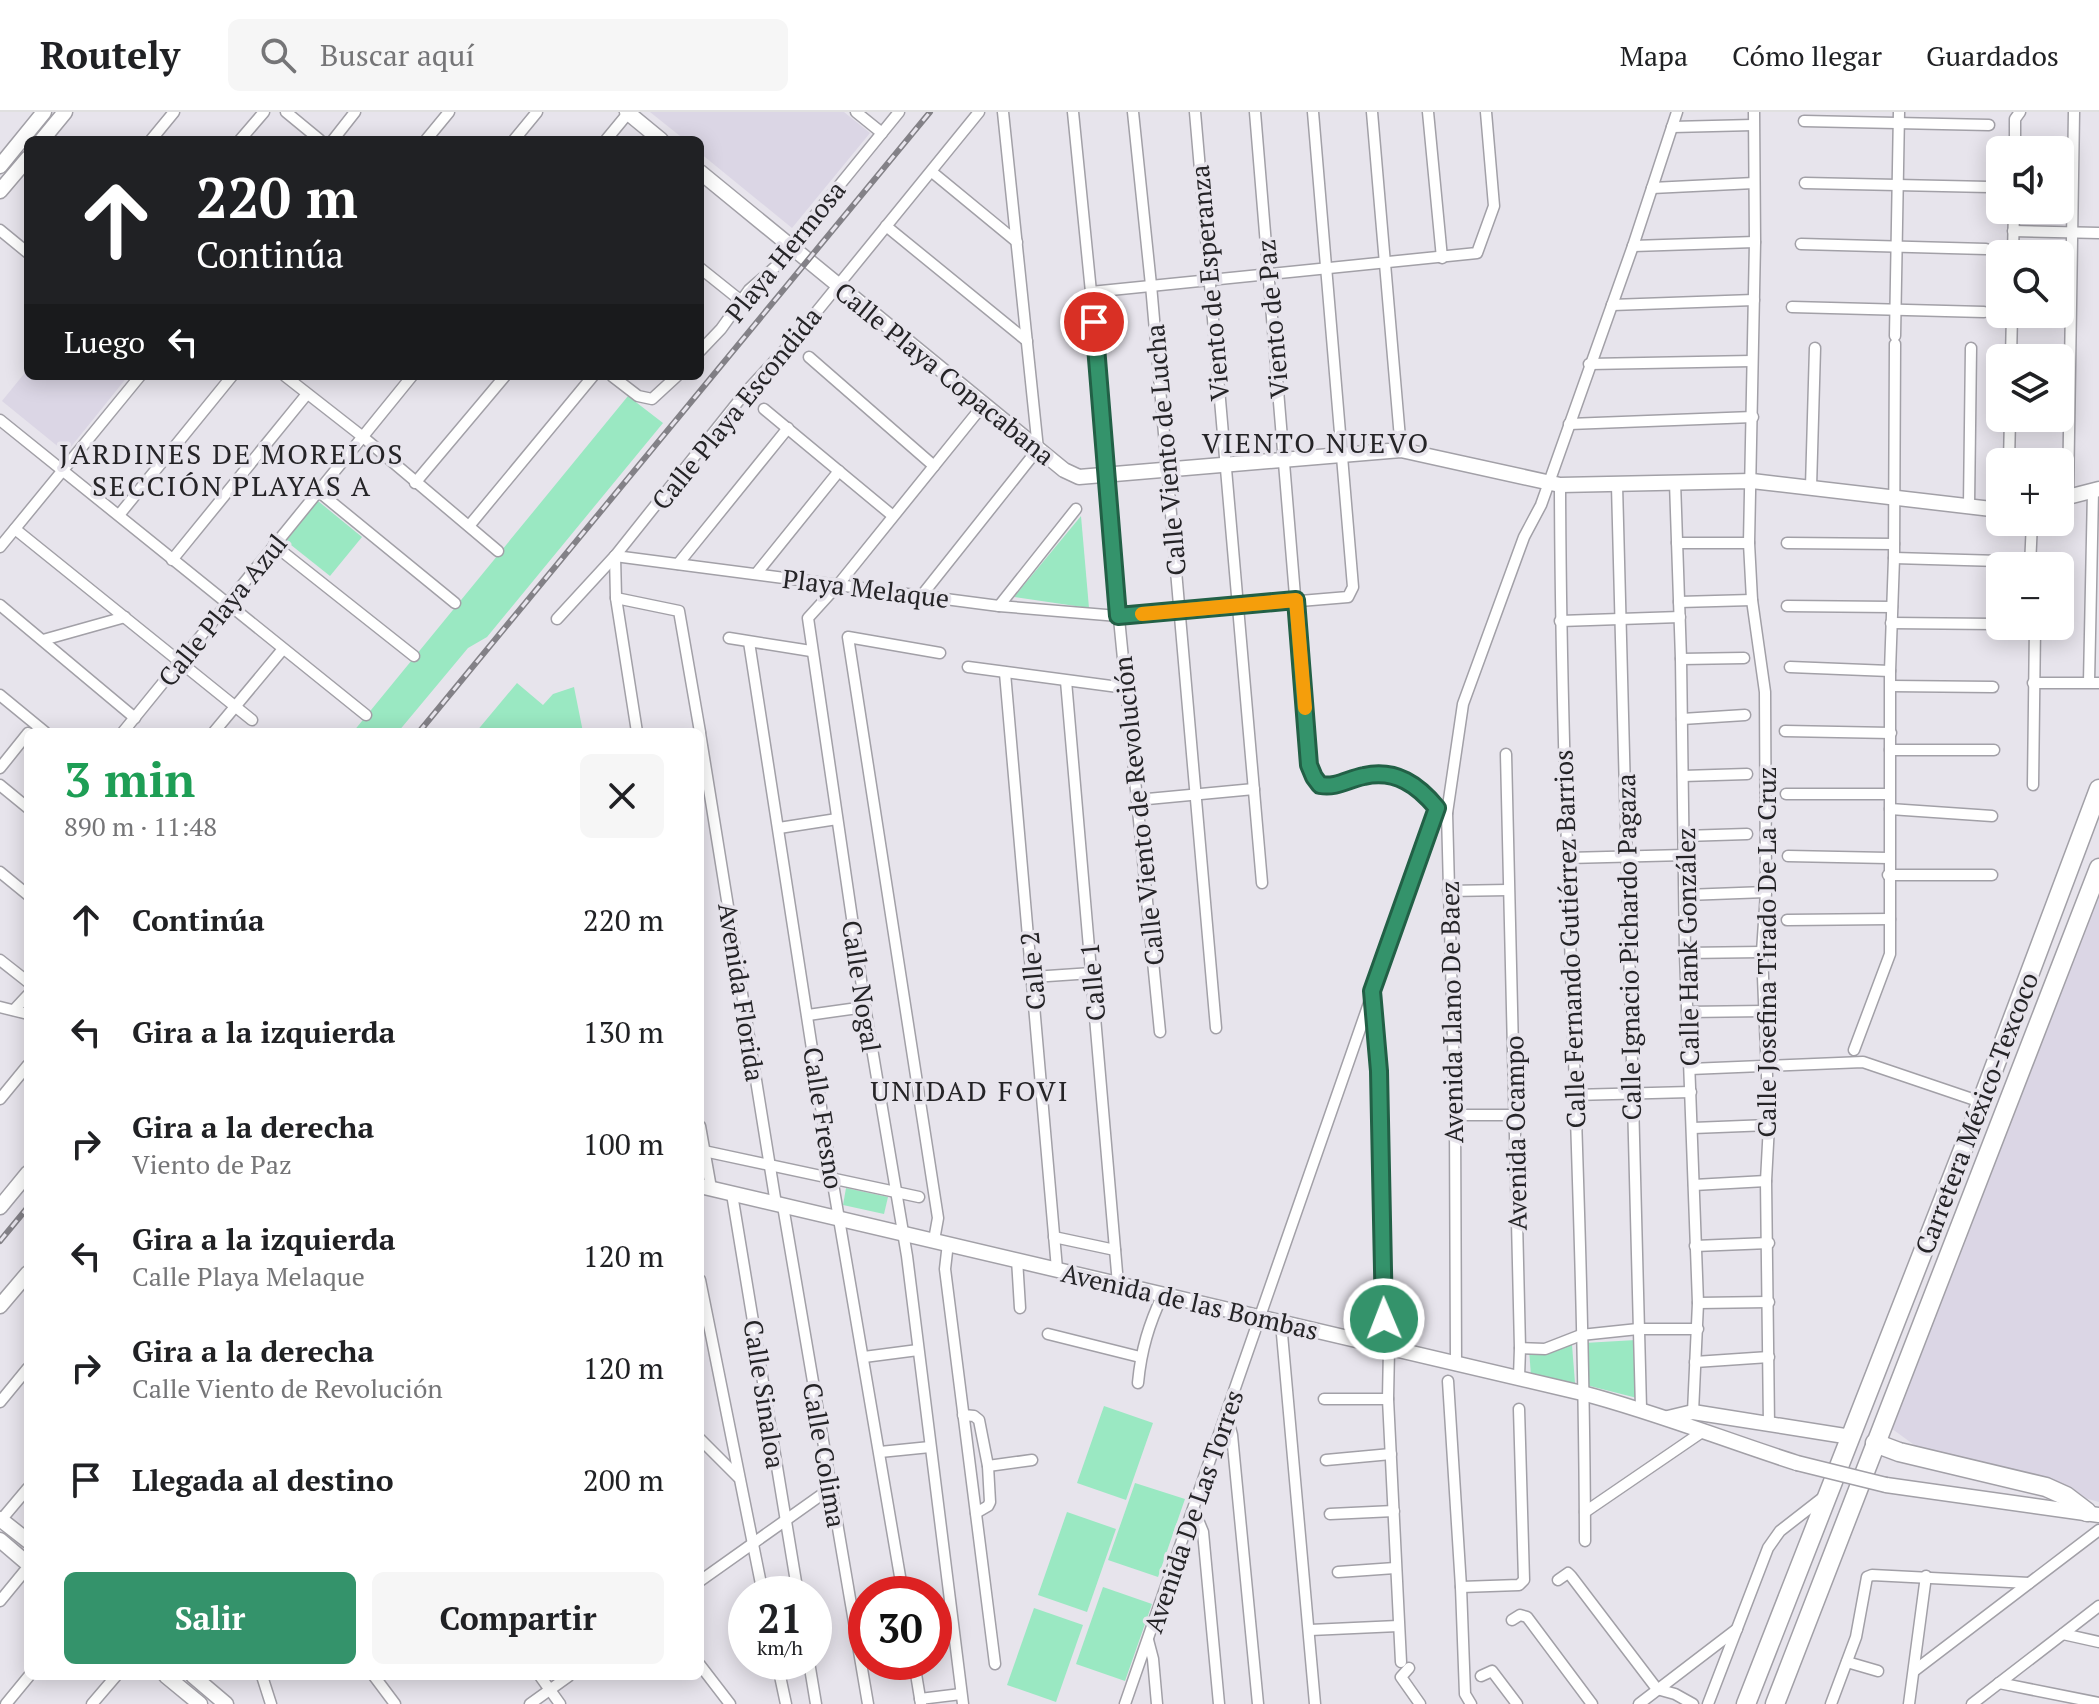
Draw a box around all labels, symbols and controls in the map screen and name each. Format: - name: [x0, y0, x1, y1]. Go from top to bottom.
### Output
- search box: [228, 19, 788, 91]
- text: Routely: [40, 30, 180, 80]
- icon: search: [256, 33, 300, 77]
- text: Buscar aquí: [320, 35, 474, 75]
- text: Mapa: [1620, 37, 1688, 74]
- text: Cómo llegar: [1732, 37, 1882, 74]
- text: Guardados: [1926, 37, 2059, 74]
- map controls: [1986, 136, 2074, 640]
- button: sound: [1986, 136, 2074, 224]
- text: 220 m: [196, 160, 358, 234]
- street label: Viento de Esperanza: [1182, 164, 1236, 402]
- icon: ahead: [64, 168, 168, 272]
- street label: Playa Hermosa: [718, 173, 852, 329]
- text: Continúa: [196, 231, 344, 278]
- street label: Viento de Paz: [1248, 238, 1296, 400]
- button: search: [1986, 240, 2074, 328]
- street label: Calle Playa Copacabana: [828, 274, 1062, 472]
- pin: [1060, 288, 1128, 356]
- street label: Calle Playa Escondida: [644, 300, 828, 516]
- icon: arrive: [1072, 300, 1116, 344]
- icon: left: [161, 320, 205, 364]
- text: Luego: [64, 322, 145, 362]
- street label: Calle Viento de Lucha: [1137, 323, 1193, 577]
- button: layers: [1986, 344, 2074, 432]
- district label: VIENTO NUEVO: [1202, 424, 1430, 461]
- district label: JARDINES DE MORELOS SECCIÓN PLAYAS A: [59, 435, 405, 504]
- button: +: [1986, 448, 2074, 536]
- street label: Calle Playa Azul: [150, 527, 294, 693]
- button: −: [1986, 552, 2074, 640]
- street label: Playa Melaque: [781, 561, 951, 615]
- street label: Calle Viento de Revolución: [1105, 655, 1171, 967]
- text: 3 min: [64, 747, 195, 811]
- street label: Calle Fernando Gutiérrez Barrios: [1545, 749, 1593, 1129]
- button: close: [580, 754, 664, 838]
- street label: Calle Josefina Tirado De La Cruz: [1749, 766, 1783, 1138]
- street label: Calle Ignacio Pichardo Pagaza: [1608, 773, 1648, 1121]
- text: 890 m · 11:48: [64, 809, 217, 843]
- street label: Calle Hank González: [1668, 827, 1706, 1067]
- street label: Avenida Llano De Baez: [1432, 880, 1470, 1144]
- icon: ahead: [64, 898, 108, 942]
- text: Continúa: [132, 900, 265, 940]
- text: 220 m: [583, 900, 664, 940]
- street label: Avenida Florida: [711, 900, 773, 1084]
- street label: Calle Nogal: [835, 918, 889, 1054]
- street label: Calle 2: [1012, 930, 1052, 1012]
- street label: Calle 1: [1072, 941, 1112, 1023]
- street label: Carretera México-Texcoco: [1906, 967, 2046, 1259]
- icon: left: [64, 1010, 108, 1054]
- text: Gira a la izquierda: [132, 1012, 396, 1052]
- text: 130 m: [583, 1012, 664, 1052]
- street label: Avenida Ocampo: [1496, 1035, 1534, 1231]
- street label: Calle Fresno: [796, 1045, 852, 1191]
- district label: UNIDAD FOVI: [870, 1072, 1070, 1109]
- text: Gira a la derecha: [132, 1107, 374, 1147]
- icon: right: [64, 1122, 108, 1166]
- text: 100 m: [583, 1124, 664, 1164]
- text: Viento de Paz: [132, 1147, 292, 1181]
- text: Gira a la izquierda: [132, 1219, 396, 1259]
- icon: left: [64, 1234, 108, 1278]
- text: 120 m: [583, 1236, 664, 1276]
- street label: Avenida de las Bombas: [1058, 1255, 1322, 1347]
- text: Calle Playa Melaque: [132, 1259, 365, 1293]
- position arrow: [1342, 1277, 1426, 1361]
- street label: Calle Sinaloa: [736, 1317, 794, 1471]
- text: Gira a la derecha: [132, 1331, 374, 1371]
- icon: right: [64, 1346, 108, 1390]
- text: 120 m: [583, 1348, 664, 1388]
- text: Calle Viento de Revolución: [132, 1371, 443, 1405]
- street label: Calle Colima: [796, 1380, 854, 1530]
- street label: Avenida De Las Torres: [1135, 1385, 1251, 1637]
- icon: arrive: [64, 1458, 108, 1502]
- text: Llegada al destino: [132, 1460, 393, 1500]
- text: 200 m: [583, 1460, 664, 1500]
- button: Salir: [64, 1572, 356, 1664]
- button: Compartir: [372, 1572, 664, 1664]
- speed limit sign: 30: [848, 1576, 952, 1680]
- text: 21: [757, 1591, 803, 1644]
- text: km/h: [757, 1634, 803, 1661]

